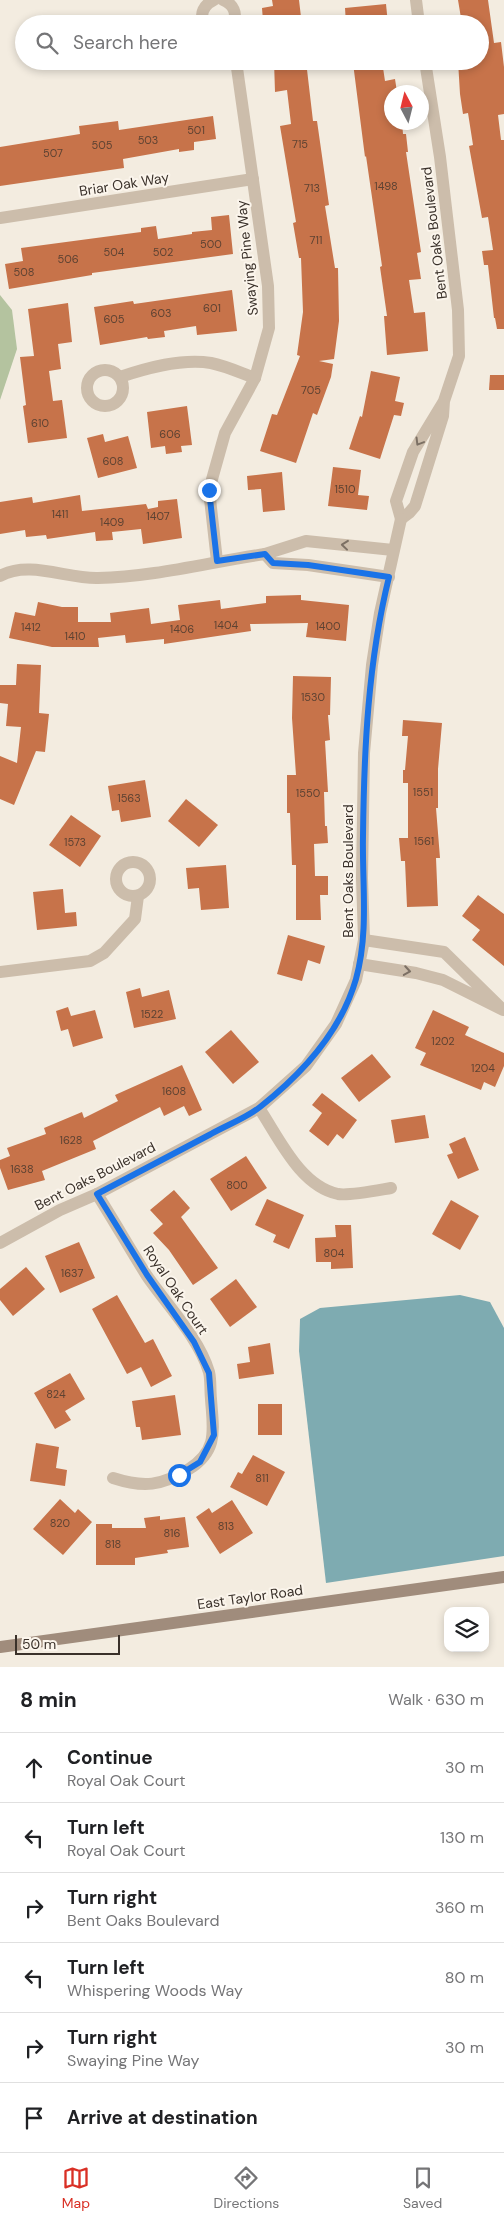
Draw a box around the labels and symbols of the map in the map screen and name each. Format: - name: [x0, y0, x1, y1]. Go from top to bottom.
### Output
- north arrow: [384, 85, 429, 130]
- house number: 501: [187, 123, 205, 137]
- house number: 503: [138, 133, 158, 147]
- house number: 715: [292, 137, 308, 151]
- house number: 505: [92, 138, 113, 152]
- house number: 507: [43, 146, 63, 160]
- street label: Bent Oaks Boulevard: [417, 166, 451, 300]
- street label: Briar Oak Way: [78, 168, 170, 200]
- house number: 1498: [374, 179, 398, 193]
- house number: 713: [304, 181, 320, 195]
- street label: Swaying Pine Way: [232, 199, 262, 317]
- house number: 711: [310, 233, 322, 247]
- house number: 500: [200, 237, 222, 251]
- house number: 504: [104, 245, 125, 259]
- house number: 502: [153, 245, 173, 259]
- house number: 506: [57, 252, 79, 266]
- house number: 508: [14, 265, 34, 279]
- house number: 601: [203, 301, 221, 315]
- house number: 603: [151, 306, 171, 320]
- house number: 605: [103, 312, 125, 326]
- house number: 705: [301, 383, 321, 397]
- house number: 610: [31, 416, 49, 430]
- house number: 606: [159, 427, 181, 441]
- one-way arrow: [416, 437, 425, 446]
- house number: 608: [102, 454, 124, 468]
- route end: [198, 479, 221, 502]
- house number: 1510: [334, 482, 356, 496]
- house number: 1411: [52, 507, 68, 521]
- house number: 1407: [146, 509, 170, 523]
- house number: 1409: [100, 515, 124, 529]
- one-way arrow: [340, 540, 348, 551]
- house number: 1404: [214, 618, 238, 632]
- house number: 1400: [315, 619, 341, 633]
- house number: 1412: [21, 620, 41, 634]
- house number: 1406: [170, 622, 194, 636]
- house number: 1410: [64, 629, 86, 643]
- house number: 1530: [301, 690, 325, 704]
- house number: 1551: [413, 785, 433, 799]
- house number: 1550: [296, 786, 320, 800]
- house number: 1563: [117, 791, 141, 805]
- street label: Bent Oaks Boulevard: [339, 804, 357, 938]
- house number: 1561: [414, 834, 434, 848]
- house number: 1573: [64, 835, 86, 849]
- one-way arrow: [403, 966, 412, 976]
- house number: 1522: [141, 1007, 163, 1021]
- house number: 1202: [431, 1034, 455, 1048]
- house number: 1204: [471, 1061, 495, 1075]
- house number: 1608: [162, 1084, 186, 1098]
- house number: 1628: [60, 1133, 82, 1147]
- street label: Bent Oaks Boulevard: [31, 1138, 159, 1214]
- house number: 1638: [10, 1162, 34, 1176]
- house number: 800: [226, 1178, 248, 1192]
- street label: Royal Oak Court: [140, 1242, 212, 1338]
- house number: 804: [324, 1246, 345, 1260]
- house number: 1637: [61, 1266, 83, 1280]
- house number: 824: [46, 1387, 66, 1401]
- route start: [168, 1464, 191, 1487]
- house number: 811: [255, 1471, 269, 1485]
- house number: 820: [50, 1516, 70, 1530]
- house number: 813: [218, 1519, 234, 1533]
- house number: 816: [164, 1526, 180, 1540]
- house number: 818: [105, 1537, 121, 1551]
- street label: East Taylor Road: [196, 1581, 304, 1613]
- scale bar: [15, 1632, 120, 1655]

